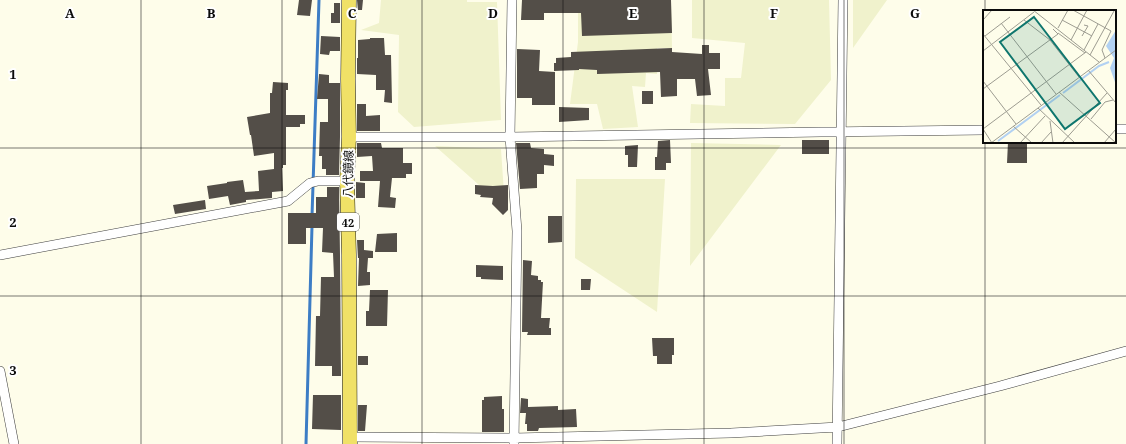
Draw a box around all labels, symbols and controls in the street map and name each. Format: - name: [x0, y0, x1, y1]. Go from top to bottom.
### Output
- text: A: [65, 4, 75, 22]
- text: B: [207, 4, 216, 22]
- text: C: [348, 4, 357, 22]
- text: D: [488, 4, 498, 22]
- text: E: [629, 4, 638, 22]
- text: F: [770, 4, 778, 22]
- text: G: [910, 4, 920, 22]
- inset map: [983, 10, 1116, 143]
- text: 1: [9, 65, 17, 83]
- street label: 八代鏡線: [339, 150, 357, 198]
- text: 2: [9, 213, 17, 231]
- road number: 42: [337, 213, 359, 231]
- text: 3: [9, 361, 17, 379]

